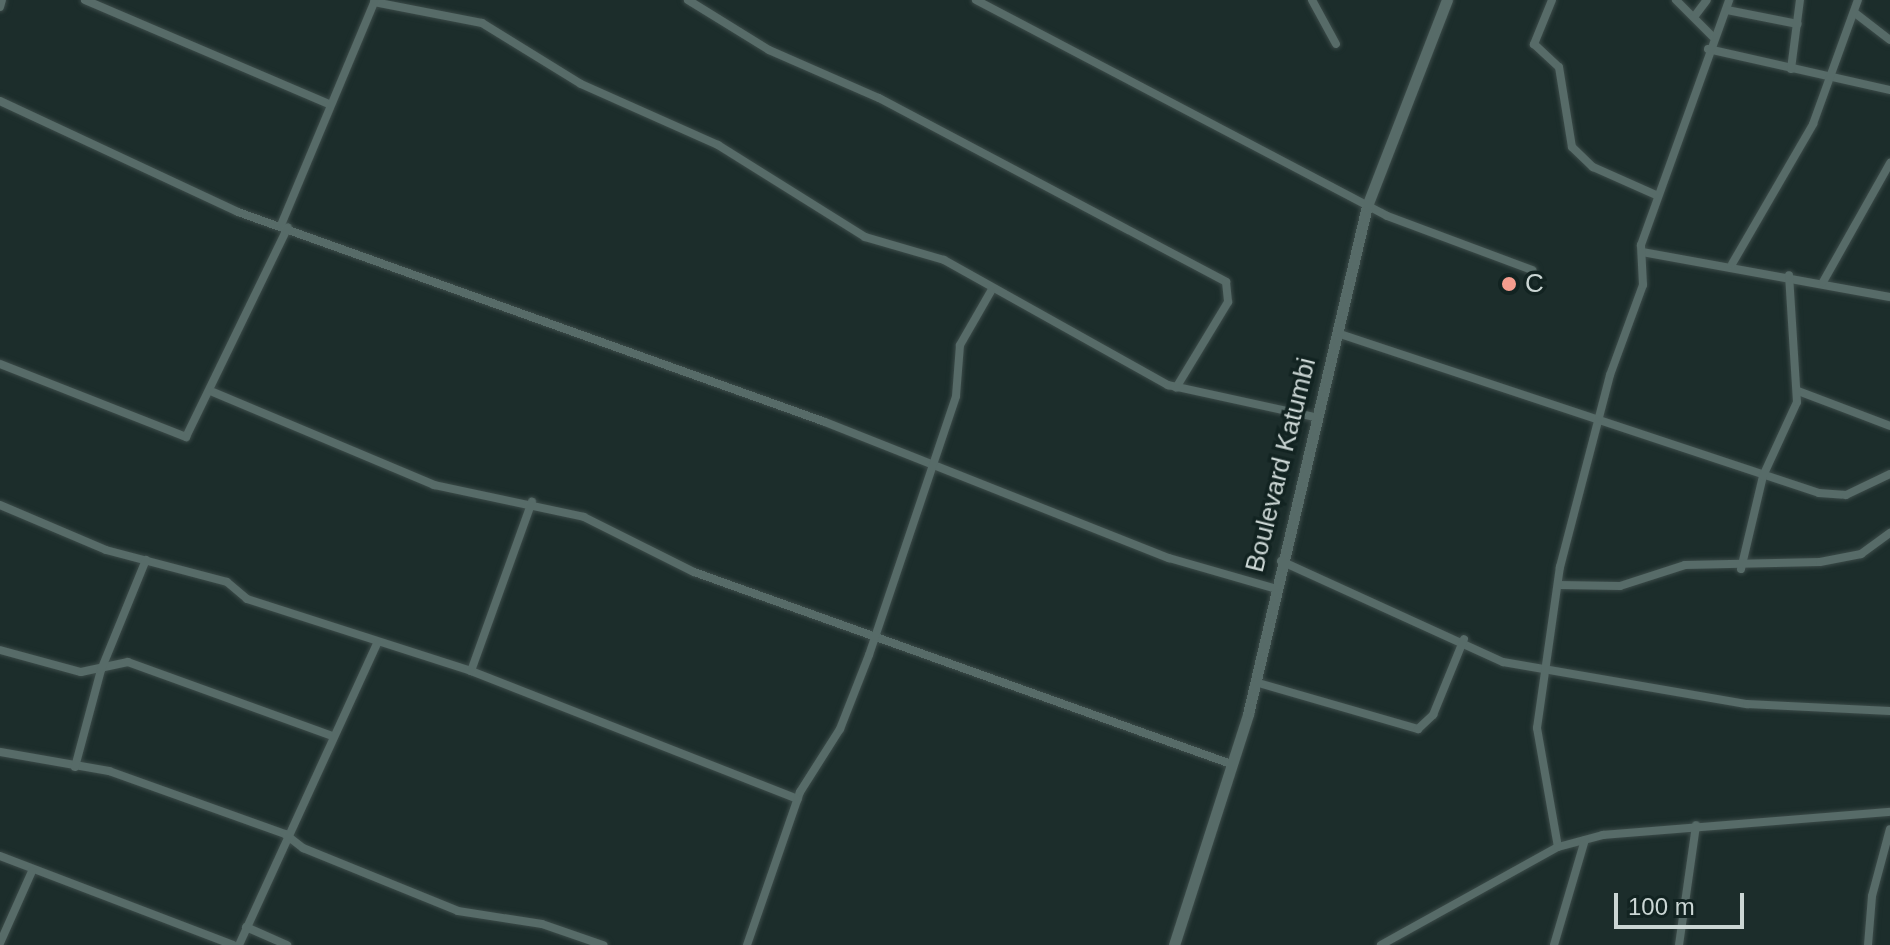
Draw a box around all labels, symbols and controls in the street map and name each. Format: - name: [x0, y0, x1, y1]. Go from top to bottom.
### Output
- place label: C: [1525, 268, 1544, 300]
- marker: C: [1500, 275, 1518, 293]
- street label: Boulevard Katumbi: [1239, 355, 1323, 575]
- scale bar: [1618, 877, 1748, 927]
- text: 100 m: [1628, 893, 1695, 920]

